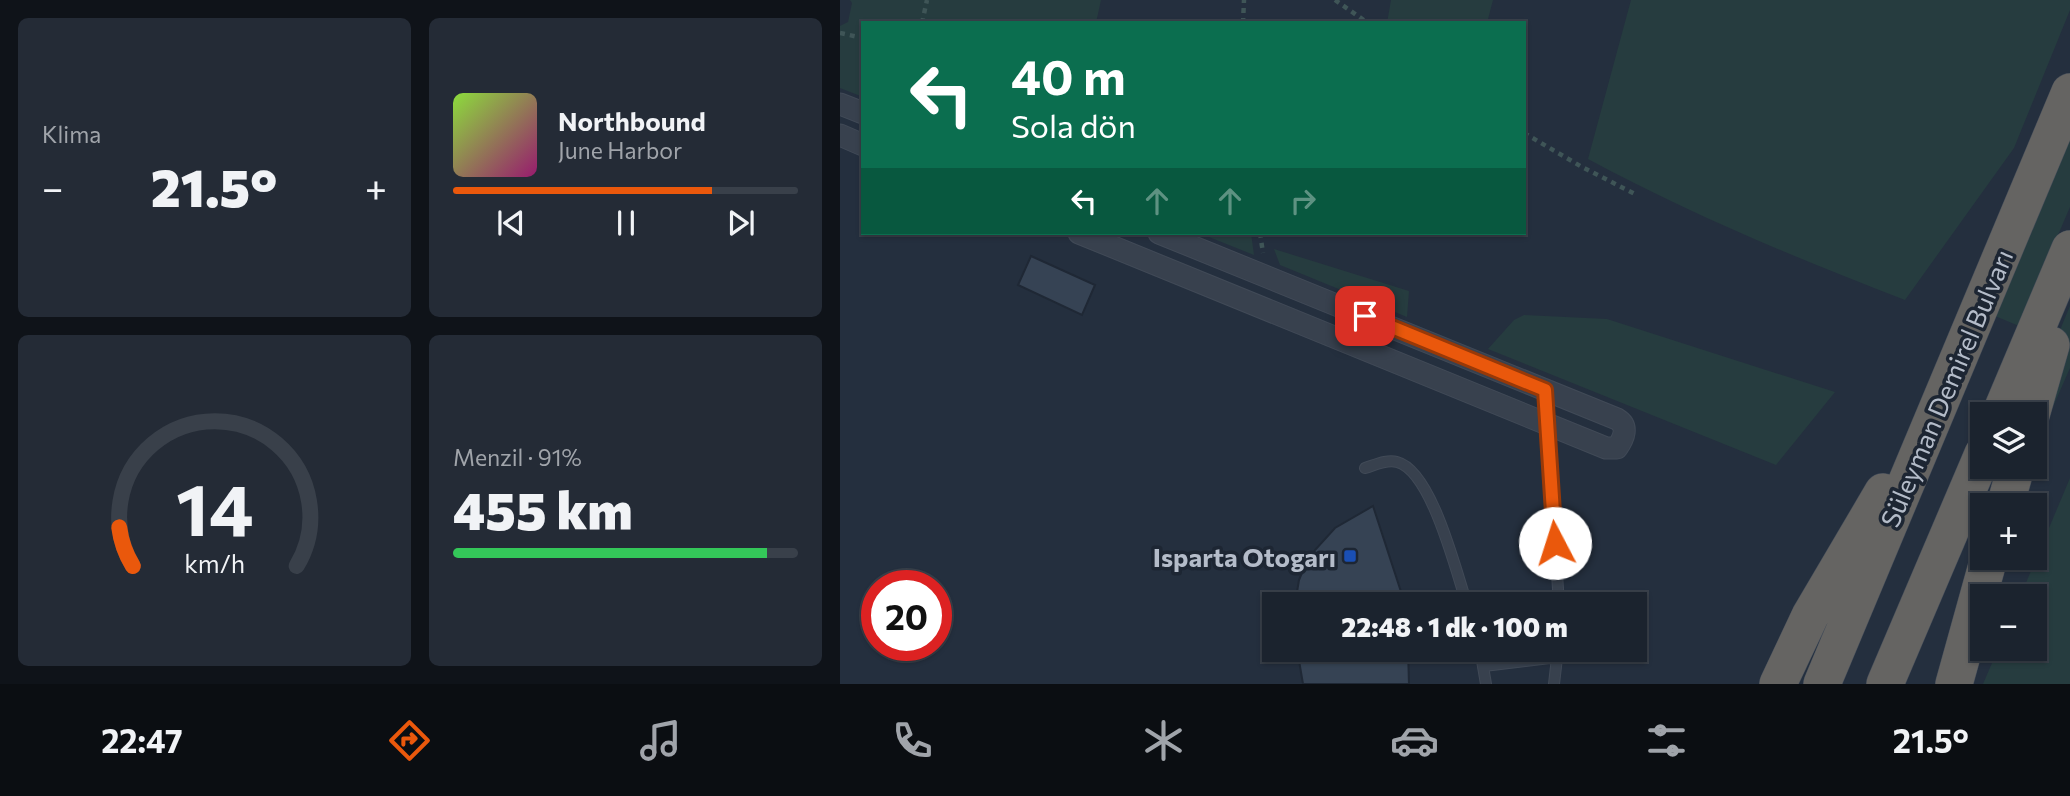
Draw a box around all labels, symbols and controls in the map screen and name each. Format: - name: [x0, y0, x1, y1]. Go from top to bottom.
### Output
- text: 40 m: [1011, 45, 1126, 105]
- icon: left: [896, 49, 987, 140]
- text: Northbound: [558, 105, 706, 136]
- text: Sola dön: [1011, 105, 1136, 145]
- text: Klima: [42, 120, 101, 148]
- text: June Harbor: [558, 136, 682, 164]
- text: 21.5°: [151, 154, 277, 218]
- text: −: [42, 163, 64, 210]
- text: +: [365, 163, 387, 210]
- icon: left: [1065, 182, 1103, 220]
- icon: ahead: [1138, 182, 1176, 220]
- icon: ahead: [1211, 182, 1249, 220]
- icon: right: [1284, 182, 1322, 220]
- icon: previous: [492, 204, 530, 242]
- icon: pause: [607, 204, 645, 242]
- icon: next: [722, 204, 760, 242]
- street label: Süleyman Demirel Bulvarı: [1873, 245, 2019, 531]
- pin: [1335, 286, 1395, 346]
- icon: arrive: [1346, 297, 1384, 335]
- map controls: [1970, 402, 2047, 661]
- button: layers: [1970, 402, 2047, 479]
- text: Menzil · 91%: [453, 443, 582, 471]
- text: 14: [176, 463, 253, 552]
- text: 455 km: [453, 477, 633, 541]
- button: +: [1970, 493, 2047, 570]
- position arrow: [1518, 506, 1592, 580]
- place label: Isparta Otogarı: [1153, 541, 1336, 572]
- text: km/h: [184, 548, 245, 578]
- marker: Isparta Otogarı: [1342, 548, 1358, 564]
- speed limit sign: 20: [861, 570, 952, 661]
- button: −: [1970, 584, 2047, 661]
- text: 22:48 · 1 dk · 100 m: [1341, 611, 1568, 642]
- icon: directions: [385, 716, 434, 765]
- icon: music: [636, 716, 685, 765]
- icon: phone: [888, 716, 937, 765]
- icon: climate: [1139, 716, 1188, 765]
- icon: car: [1390, 716, 1439, 765]
- icon: filters: [1642, 716, 1691, 765]
- text: 22:47: [101, 720, 183, 760]
- text: 21.5°: [1893, 720, 1969, 760]

